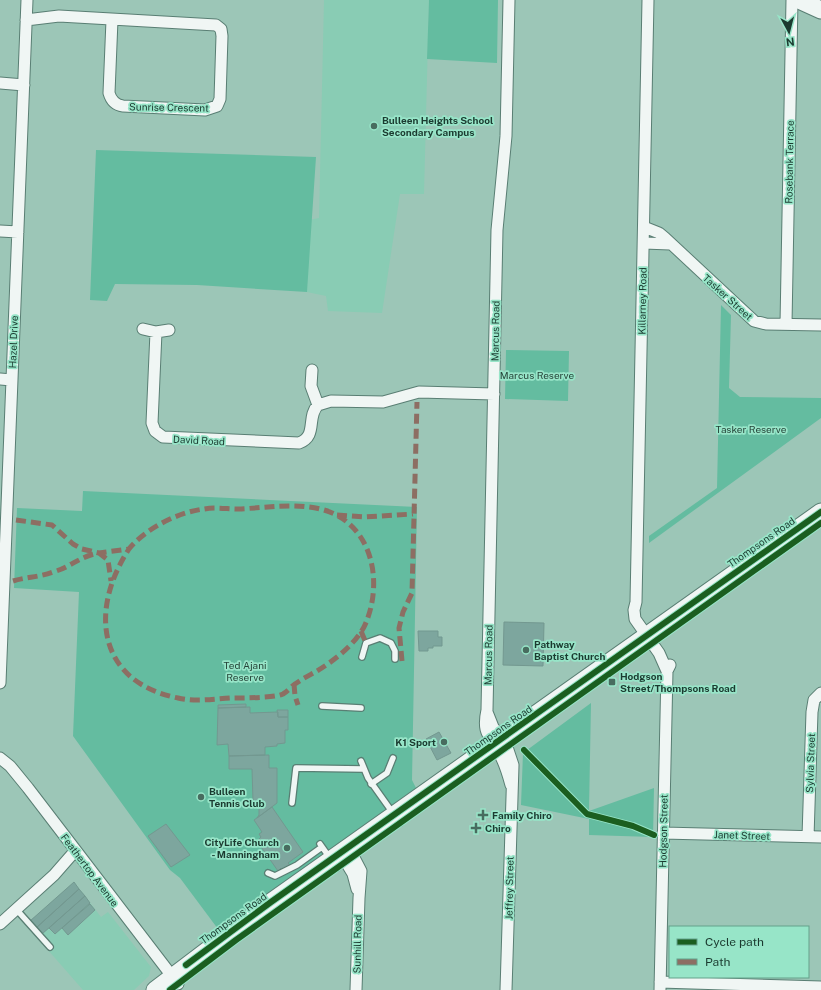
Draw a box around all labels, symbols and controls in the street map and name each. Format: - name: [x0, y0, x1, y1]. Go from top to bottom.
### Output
- north arrow: [769, 12, 809, 52]
- text: N: [785, 35, 795, 48]
- street label: Sunrise Crescent: [129, 100, 209, 114]
- place label: Bulleen Heights School Secondary Campus: [382, 114, 493, 138]
- street label: Rosebank Terrace: [782, 120, 796, 204]
- marker: Bulleen Heights School Secondary Campus: [369, 121, 379, 131]
- street label: Killarney Road: [635, 267, 649, 335]
- street label: Tasker Street: [701, 272, 755, 322]
- street label: Marcus Road: [488, 301, 502, 361]
- street label: Hazel Drive: [6, 315, 20, 369]
- park label: Marcus Reserve: [500, 369, 575, 381]
- park label: Tasker Reserve: [716, 423, 787, 435]
- street label: David Road: [173, 433, 225, 447]
- street label: Thompsons Road: [725, 514, 797, 570]
- street label: Marcus Road: [481, 625, 495, 685]
- place label: Pathway Baptist Church: [534, 638, 606, 662]
- marker: Pathway Baptist Church: [521, 645, 531, 655]
- park label: Ted Ajani Reserve: [224, 659, 266, 683]
- place label: Hodgson Street/Thompsons Road: [620, 670, 736, 694]
- marker: Hodgson Street/Thompsons Road: [607, 677, 617, 687]
- street label: Thompsons Road: [462, 702, 534, 758]
- street label: Sylvia Street: [803, 733, 817, 793]
- place label: K1 Sport: [395, 736, 436, 748]
- marker: K1 Sport: [439, 737, 449, 747]
- place label: Bulleen Tennis Club: [209, 785, 265, 809]
- marker: Bulleen Tennis Club: [196, 792, 206, 802]
- street label: Hodgson Street: [656, 794, 670, 868]
- marker: Family Chiro: [477, 809, 489, 821]
- place label: Family Chiro: [492, 809, 552, 821]
- marker: Chiro: [470, 822, 482, 834]
- place label: Chiro: [485, 822, 511, 834]
- street label: Janet Street: [714, 828, 770, 842]
- street label: Feathertop Avenue: [59, 831, 121, 909]
- place label: CityLife Church - Manningham: [204, 836, 279, 860]
- marker: CityLife Church - Manningham: [282, 843, 292, 853]
- street label: Jeffrey Street: [502, 856, 516, 920]
- street label: Thompsons Road: [197, 890, 269, 946]
- street label: Sunhill Road: [350, 915, 364, 973]
- legend: [669, 926, 809, 978]
- text: Cycle path: [705, 935, 764, 949]
- text: Path: [705, 955, 731, 969]

